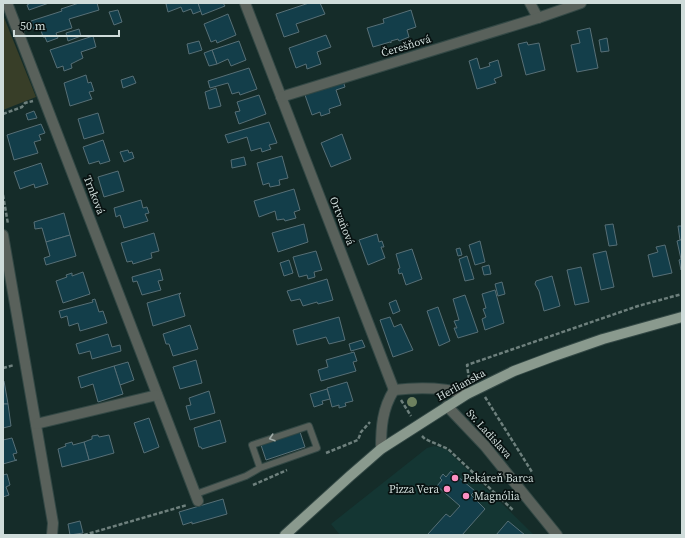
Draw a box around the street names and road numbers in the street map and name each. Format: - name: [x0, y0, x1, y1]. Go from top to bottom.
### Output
- street label: Čerešňová: [379, 31, 433, 61]
- street label: Trnková: [80, 173, 108, 217]
- street label: Ortvaňová: [326, 195, 358, 248]
- street label: Herlianska: [434, 365, 488, 405]
- street label: Sv. Ladislava: [463, 406, 515, 462]

